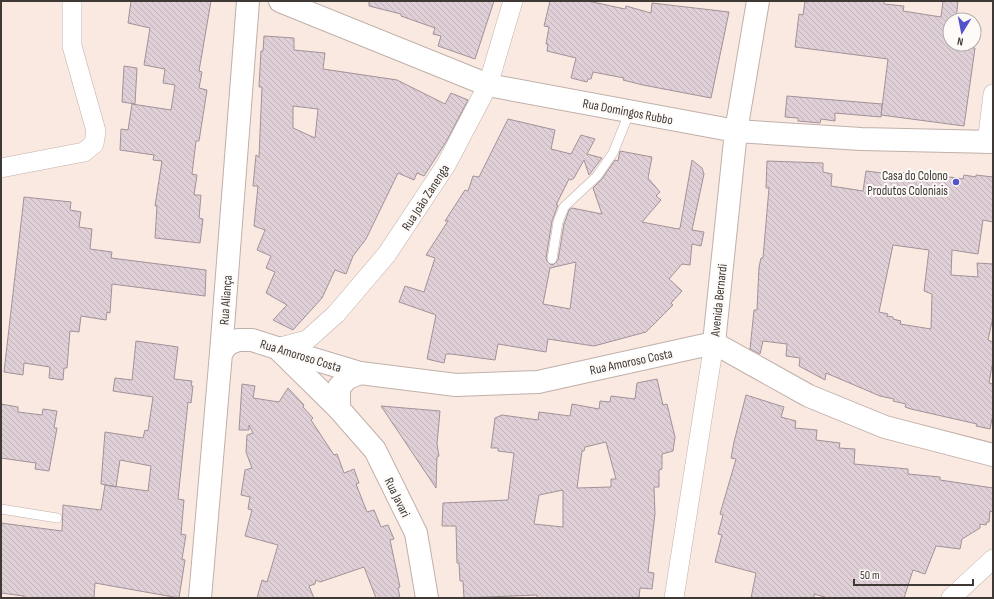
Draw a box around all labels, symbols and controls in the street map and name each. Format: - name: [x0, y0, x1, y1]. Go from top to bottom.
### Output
- north arrow: [942, 12, 982, 52]
- text: N: [956, 34, 964, 48]
- street label: Rua Domingos Rubbo: [581, 95, 674, 129]
- street label: Rua João Zanenga: [399, 161, 453, 234]
- place label: Casa do Colono Produtos Coloniais: [867, 168, 948, 199]
- marker: Casa do Colono Produtos Coloniais: [951, 177, 961, 187]
- street label: Avenida Bernardi: [707, 263, 731, 338]
- street label: Rua Aliança: [216, 275, 236, 326]
- street label: Rua Amoroso Costa: [258, 336, 343, 376]
- street label: Rua Amoroso Costa: [588, 345, 674, 379]
- street label: Rua Javari: [381, 475, 414, 520]
- scale bar: [854, 561, 973, 587]
- text: 50 m: [860, 568, 880, 583]

